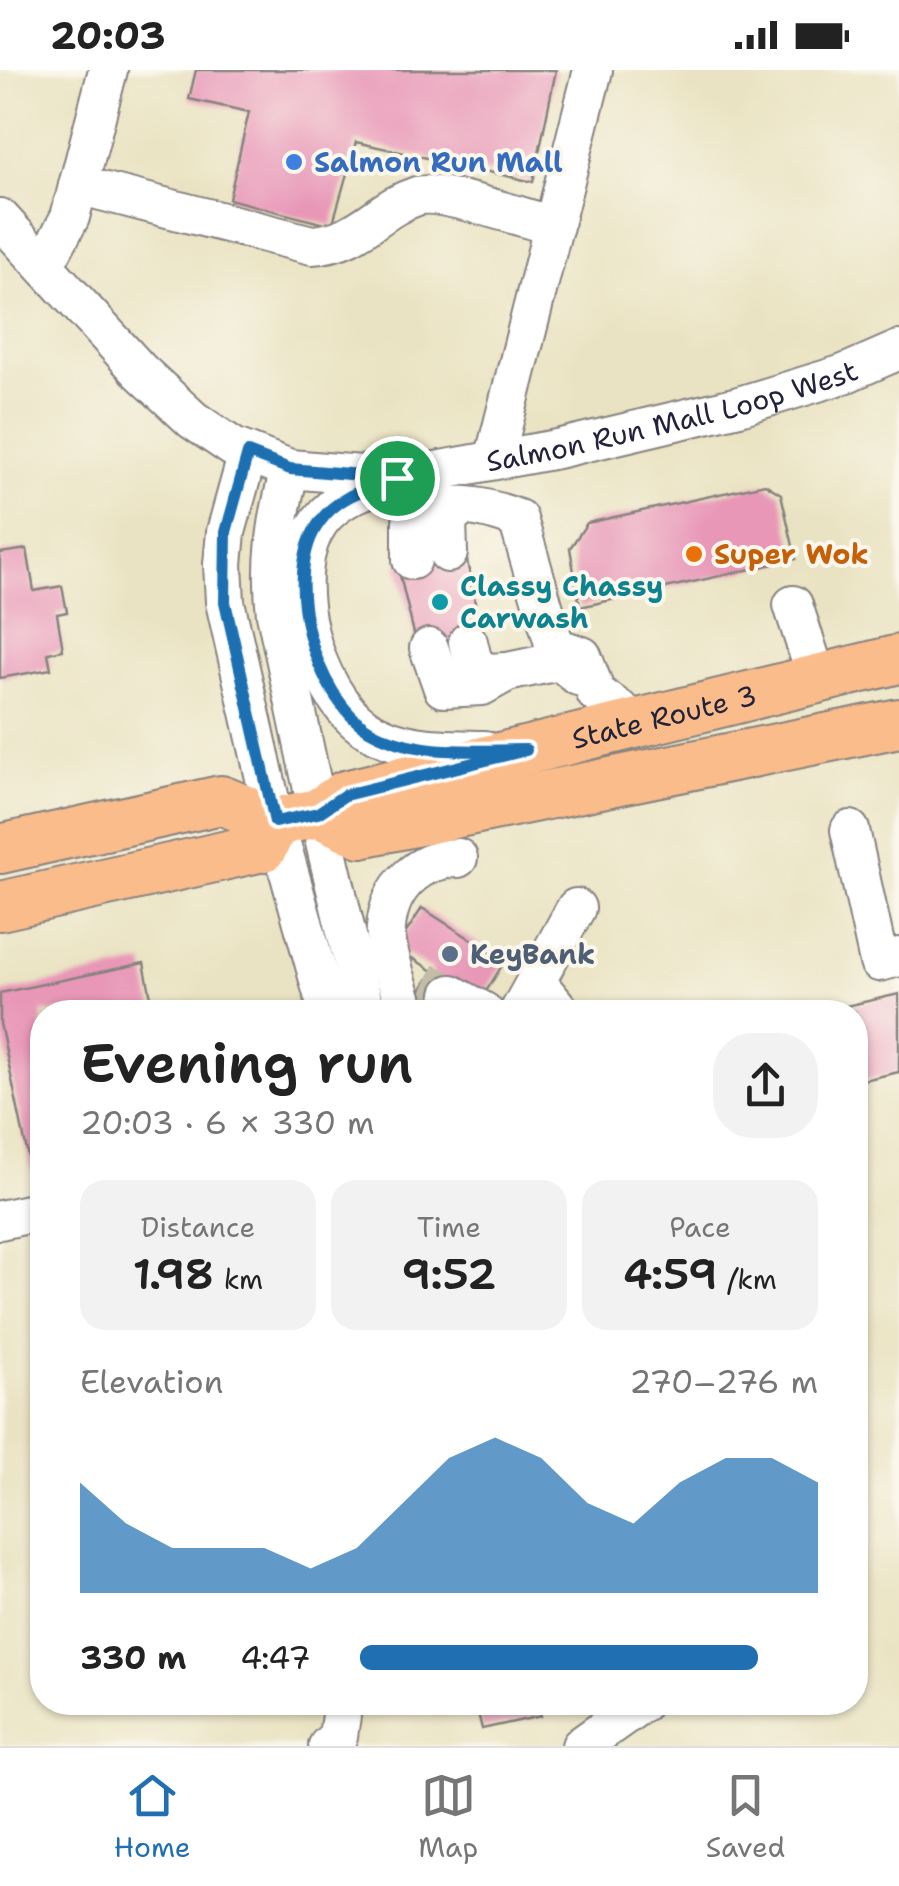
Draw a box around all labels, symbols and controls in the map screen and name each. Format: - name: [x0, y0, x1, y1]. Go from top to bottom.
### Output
- text: 20:03: [50, 10, 166, 61]
- place label: Salmon Run Mall: [314, 143, 563, 181]
- marker: Salmon Run Mall: [283, 151, 305, 173]
- street label: Salmon Run Mall Loop West: [483, 351, 864, 480]
- pin: [355, 436, 440, 521]
- icon: arrive: [370, 451, 425, 506]
- place label: Super Wok: [714, 535, 869, 573]
- marker: Super Wok: [683, 543, 705, 565]
- place label: Classy Chassy Carwash: [460, 567, 663, 637]
- marker: Classy Chassy Carwash: [429, 591, 451, 613]
- street label: State Route 3: [568, 676, 760, 758]
- place label: KeyBank: [470, 935, 595, 973]
- marker: KeyBank: [439, 943, 461, 965]
- text: Evening run: [80, 1026, 413, 1100]
- button: share: [713, 1033, 818, 1138]
- text: 20:03 · 6 × 330 m: [80, 1101, 375, 1144]
- text: Distance: [141, 1208, 255, 1246]
- text: Time: [417, 1208, 481, 1246]
- text: Pace: [669, 1208, 731, 1246]
- text: 1.98: [133, 1246, 214, 1302]
- text: 9:52: [402, 1246, 497, 1302]
- text: 4:59: [623, 1246, 717, 1302]
- text: km: [214, 1260, 263, 1298]
- text: /km: [717, 1260, 777, 1298]
- text: Elevation: [80, 1360, 223, 1403]
- text: 270–276 m: [629, 1360, 818, 1403]
- text: 330 m: [80, 1636, 186, 1679]
- text: 4:47: [240, 1636, 311, 1679]
- tab: Home: [114, 1768, 191, 1866]
- tab: Map: [418, 1768, 478, 1866]
- tab: Saved: [706, 1768, 785, 1866]

